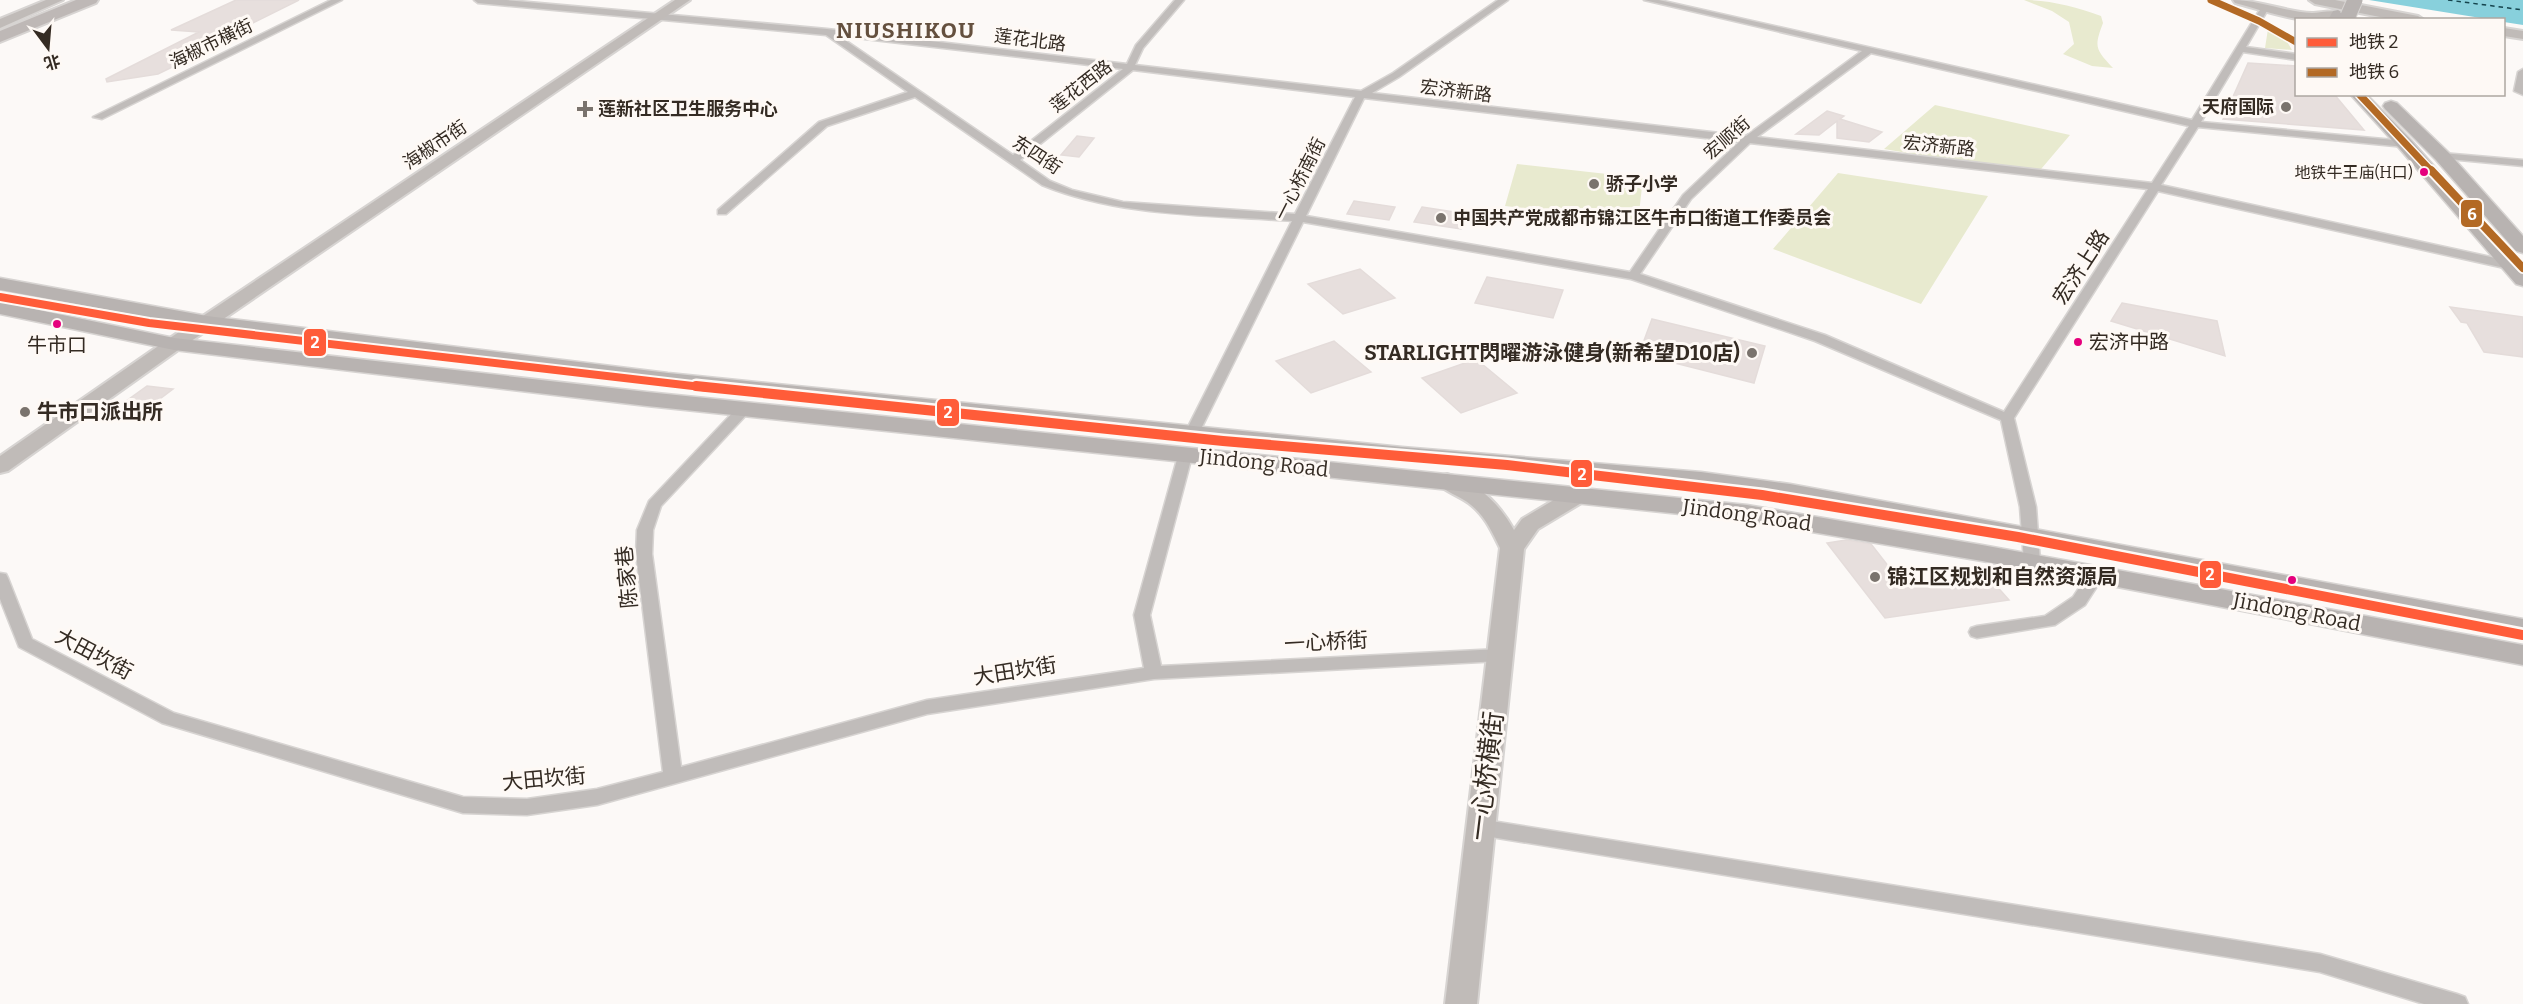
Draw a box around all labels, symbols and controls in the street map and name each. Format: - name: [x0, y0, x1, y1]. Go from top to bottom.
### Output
- street label: 海椒市横街: [166, 14, 256, 74]
- district label: NIUSHIKOU: [836, 17, 976, 44]
- north arrow: [18, 18, 78, 78]
- legend: [2295, 18, 2505, 96]
- street label: 莲花北路: [993, 25, 1067, 55]
- text: 地铁 2: [2349, 31, 2398, 53]
- text: 北: [42, 51, 62, 73]
- street label: 莲花西路: [1046, 55, 1116, 117]
- text: 地铁 6: [2349, 61, 2399, 83]
- street label: 宏济新路: [1419, 76, 1493, 106]
- place label: 天府国际: [2202, 96, 2274, 118]
- place label: 莲新社区卫生服务中心: [598, 98, 778, 120]
- marker: 莲新社区卫生服务中心: [576, 100, 594, 118]
- marker: 天府国际: [2279, 100, 2293, 114]
- street label: 宏顺街: [1699, 112, 1755, 164]
- street label: 海椒市街: [399, 116, 471, 174]
- street label: 东四街: [1008, 131, 1066, 179]
- street label: 宏济新路: [1902, 131, 1976, 161]
- street label: 一心桥南街: [1270, 134, 1330, 224]
- place label: 地铁牛王庙(H口): [2294, 163, 2413, 182]
- marker: 地铁牛王庙(H口): [2418, 166, 2430, 178]
- place label: 骄子小学: [1606, 173, 1678, 195]
- marker: 骄子小学: [1587, 177, 1601, 191]
- line badge: 6: [2460, 199, 2483, 228]
- text: 6: [2467, 205, 2477, 224]
- place label: 中国共产党成都市锦江区牛市口街道工作委员会: [1453, 207, 1831, 229]
- marker: 中国共产党成都市锦江区牛市口街道工作委员会: [1434, 211, 1448, 225]
- street label: 宏济上路: [2047, 225, 2115, 309]
- marker: 牛市口: [51, 318, 63, 330]
- line badge: 2: [303, 328, 327, 357]
- place label: 宏济中路: [2089, 330, 2169, 354]
- place label: 牛市口: [27, 333, 87, 357]
- text: 2: [310, 333, 320, 352]
- marker: 宏济中路: [2072, 336, 2084, 348]
- place label: STARLIGHT閃曜游泳健身(新希望D10店): [1364, 340, 1740, 366]
- marker: STARLIGHT閃曜游泳健身(新希望D10店): [1745, 346, 1759, 360]
- line badge: 2: [936, 398, 960, 427]
- place label: 牛市口派出所: [37, 399, 163, 425]
- text: 2: [943, 403, 953, 422]
- marker: 牛市口派出所: [18, 405, 32, 419]
- street label: Jindong Road: [1197, 443, 1330, 483]
- line badge: 2: [1570, 459, 1593, 488]
- text: 2: [1577, 465, 1587, 484]
- street label: Jindong Road: [1680, 493, 1813, 537]
- street label: 陈家巷: [611, 544, 643, 610]
- line badge: 2: [2199, 560, 2222, 589]
- place label: 锦江区规划和自然资源局: [1887, 564, 2118, 590]
- text: 2: [2205, 565, 2215, 584]
- marker: 锦江区规划和自然资源局: [1868, 570, 1882, 584]
- unlabelled marker: [2286, 574, 2298, 586]
- street label: Jindong Road: [2230, 587, 2363, 637]
- street label: 大田坎街: [51, 623, 137, 685]
- street label: 一心桥街: [1283, 627, 1369, 657]
- street label: 大田坎街: [971, 652, 1059, 690]
- street label: 一心桥横街: [1463, 710, 1510, 842]
- street label: 大田坎街: [501, 762, 587, 796]

